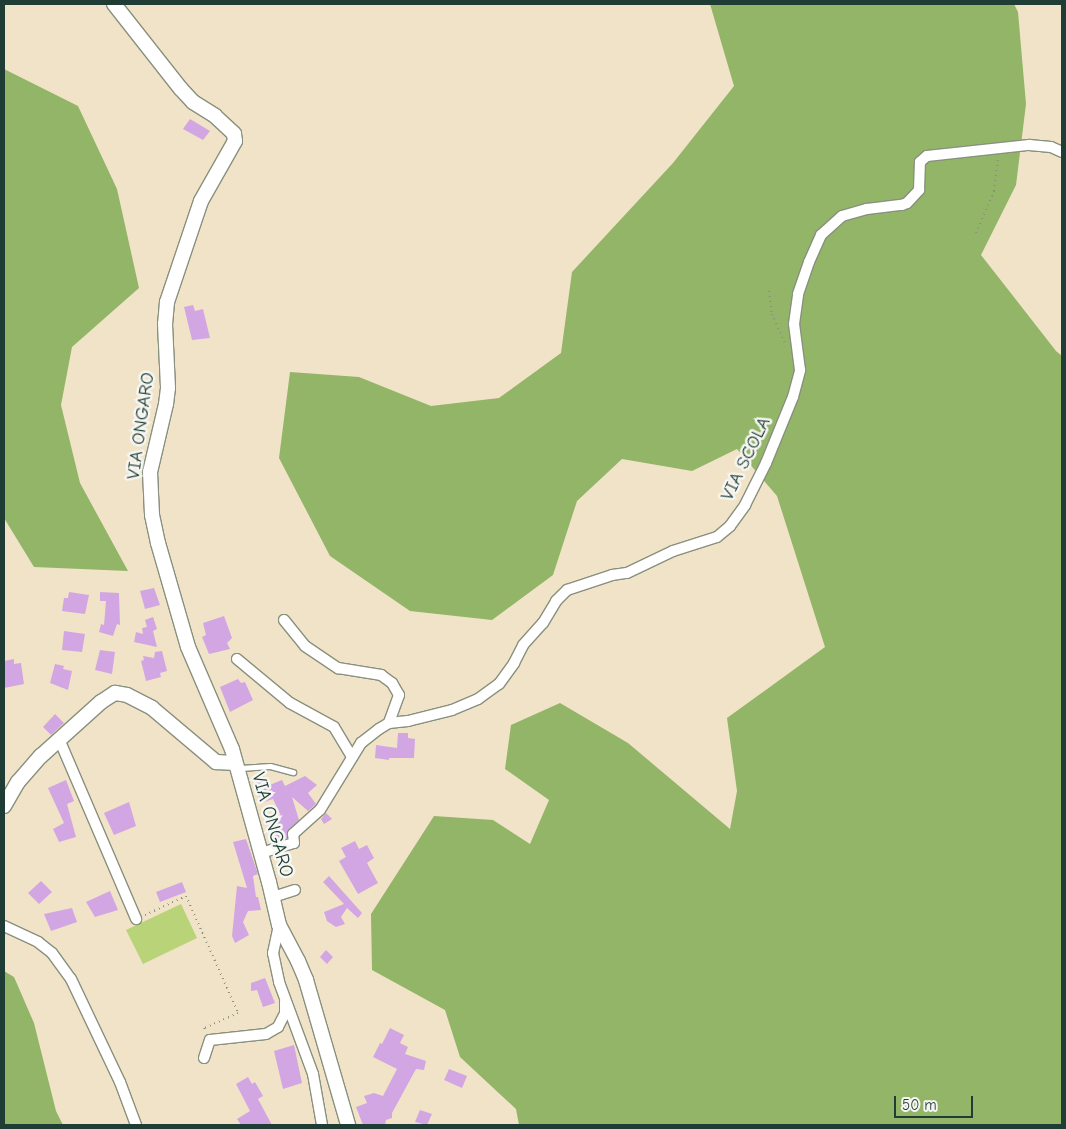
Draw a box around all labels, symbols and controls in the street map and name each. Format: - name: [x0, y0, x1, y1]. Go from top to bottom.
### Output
- street label: VIA ONGARO: [122, 371, 160, 481]
- street label: VIA SCOLA: [716, 414, 776, 504]
- street label: VIA ONGARO: [246, 770, 298, 880]
- scale bar: [896, 1086, 975, 1118]
- text: 50 m: [902, 1096, 937, 1114]

